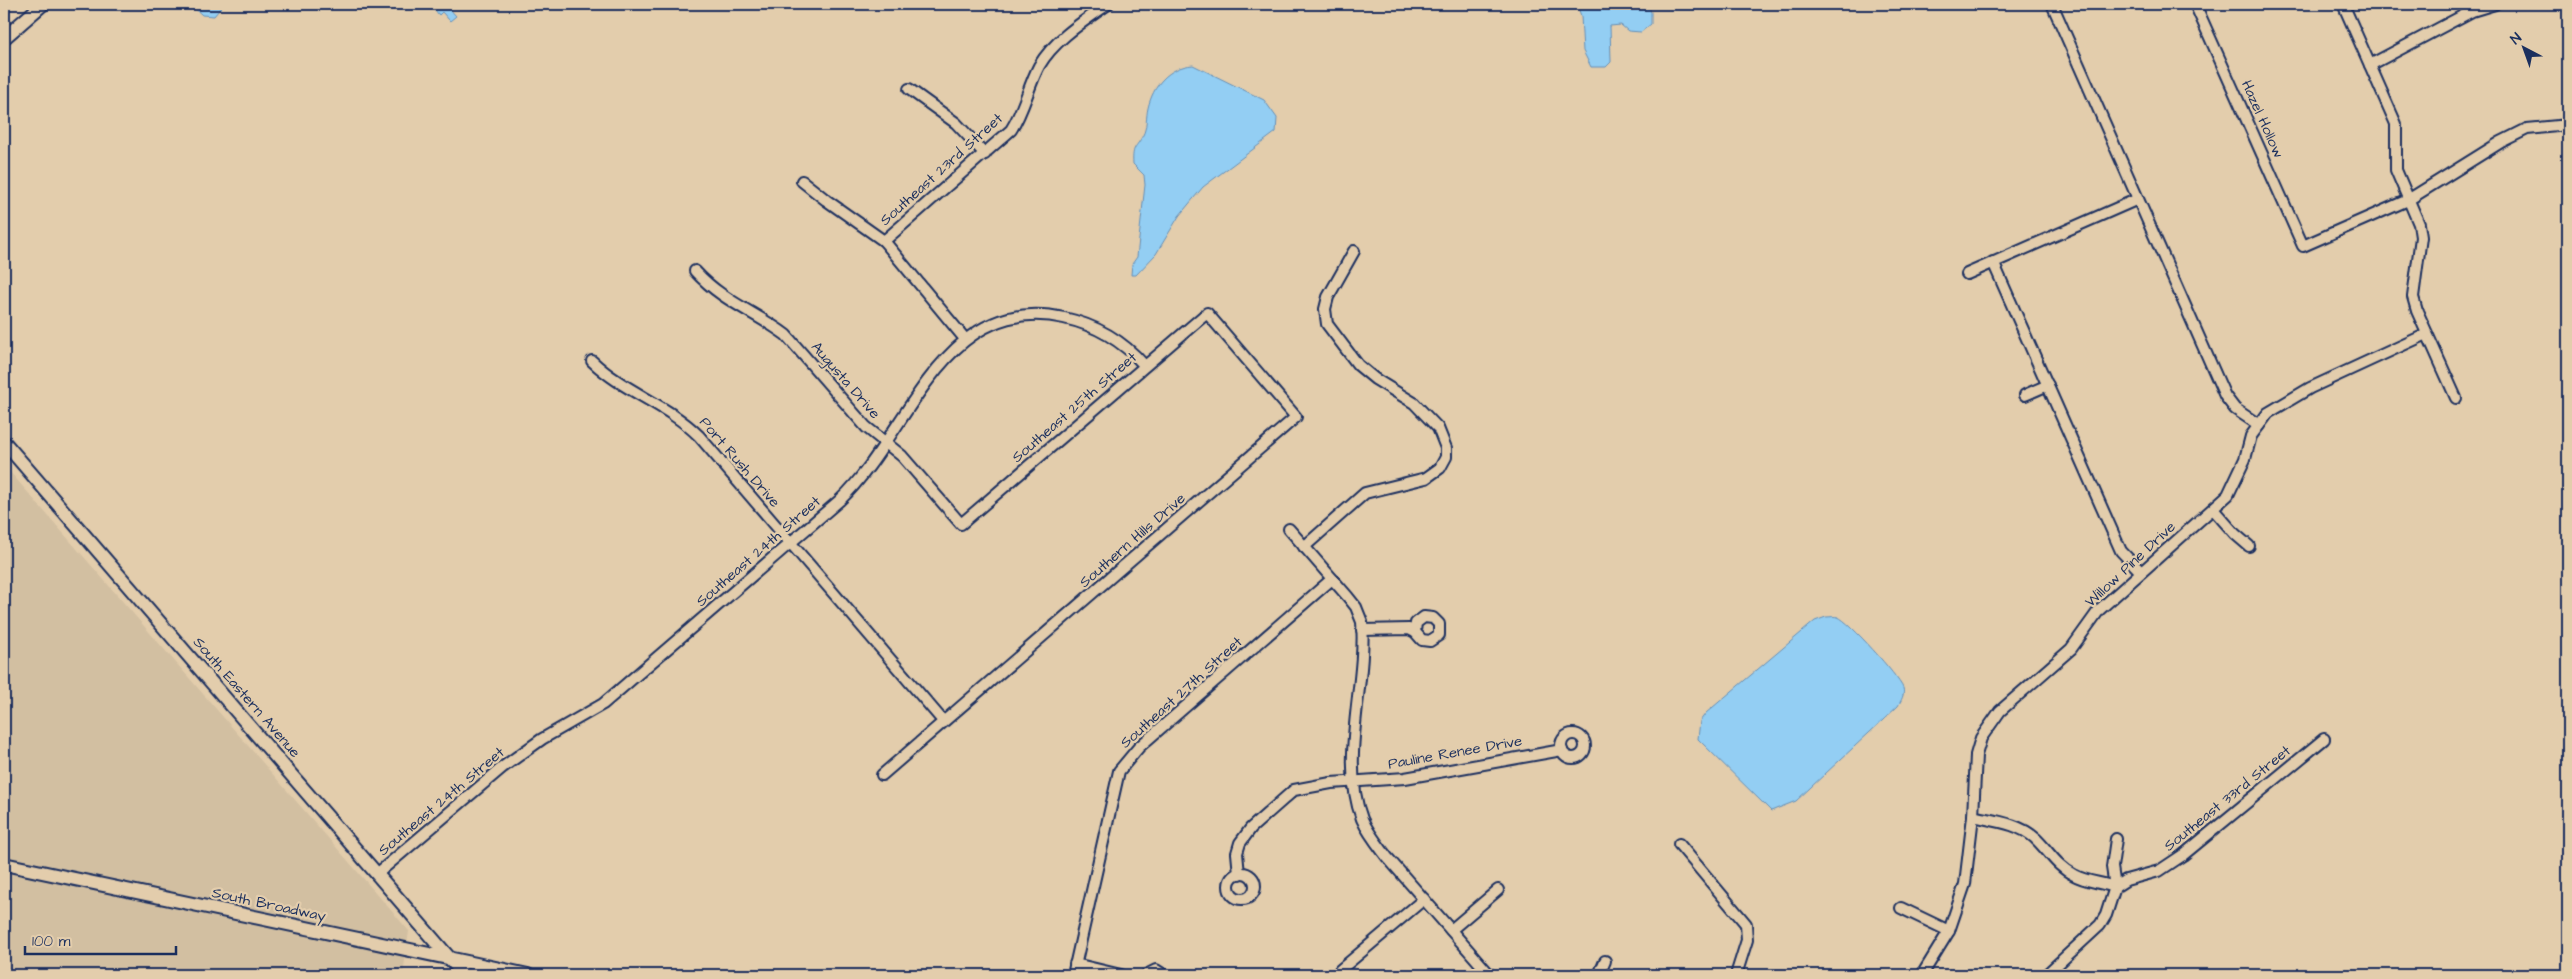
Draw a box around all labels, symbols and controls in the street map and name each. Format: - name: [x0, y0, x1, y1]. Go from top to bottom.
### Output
- north arrow: [2500, 22, 2550, 72]
- text: N: [2506, 28, 2526, 49]
- street label: Hazel Hollow: [2236, 77, 2289, 162]
- street label: Southeast 23rd Street: [875, 108, 1007, 230]
- street label: Augusta Drive: [805, 337, 885, 424]
- street label: Southeast 25th Street: [1007, 347, 1141, 468]
- street label: Port Rush Drive: [694, 412, 785, 512]
- street label: Southern Hills Drive: [1075, 488, 1190, 593]
- street label: Southeast 24th Street: [691, 491, 825, 611]
- street label: Willow Pine Drive: [2080, 517, 2180, 612]
- street label: South Eastern Avenue: [188, 632, 305, 762]
- street label: Southeast 27th Street: [1116, 632, 1247, 753]
- street label: Pauline Renee Drive: [1386, 730, 1524, 775]
- street label: Southeast 33rd Street: [2159, 740, 2295, 856]
- street label: Southeast 24th Street: [374, 742, 509, 861]
- street label: South Broadway: [210, 882, 328, 928]
- scale bar: [25, 924, 176, 956]
- text: 100 m: [32, 931, 71, 952]

